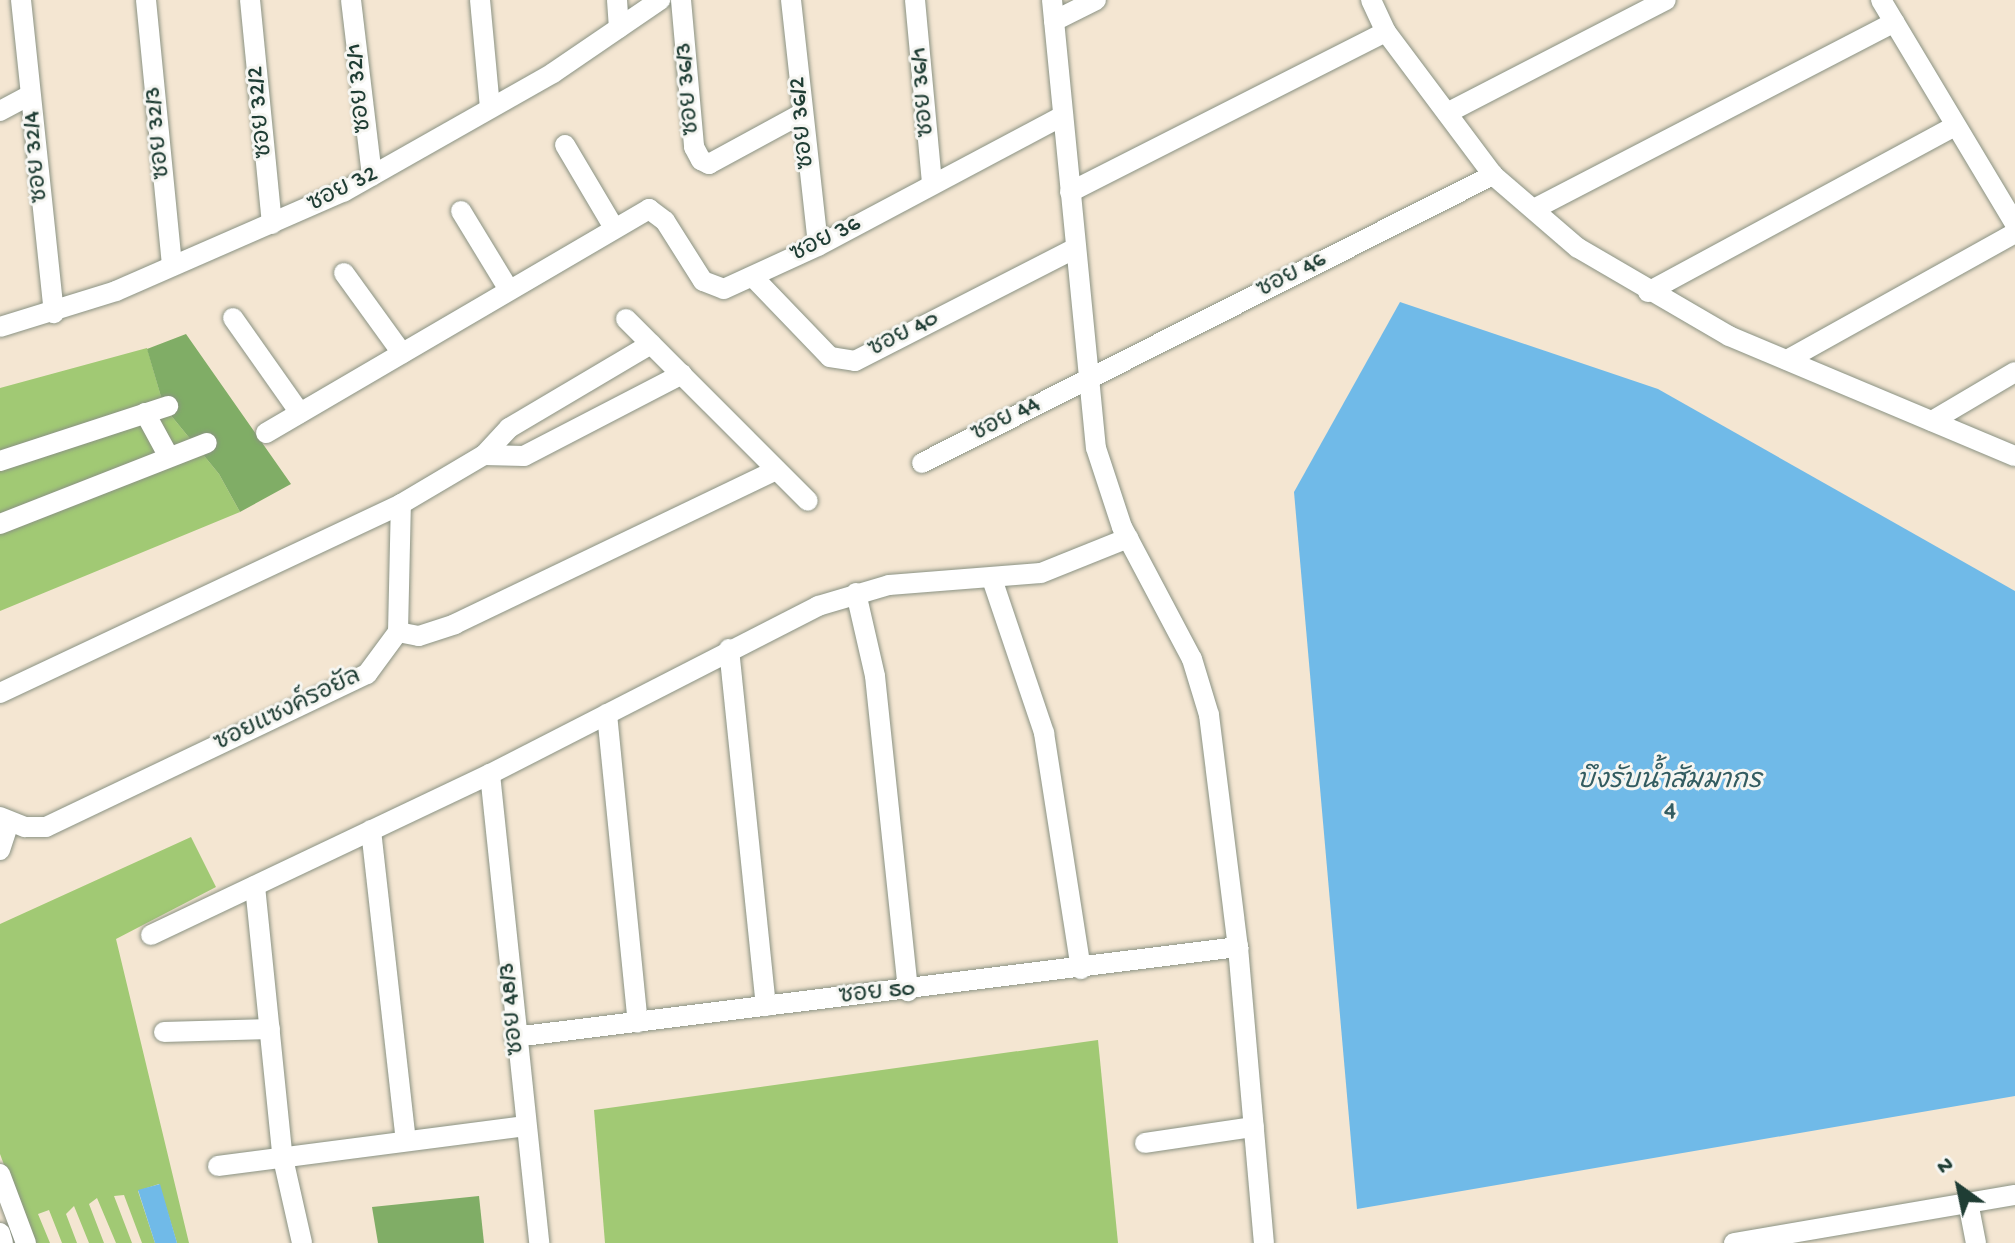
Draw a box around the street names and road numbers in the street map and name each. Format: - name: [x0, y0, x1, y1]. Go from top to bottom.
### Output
- street label: ซอย 36/3: [671, 41, 707, 137]
- street label: ซอย 32/1: [341, 42, 379, 134]
- street label: ซอย 36/1: [906, 46, 942, 138]
- street label: ซอย 32/2: [242, 65, 280, 159]
- street label: ซอย 36/2: [784, 75, 822, 171]
- street label: ซอย 32/3: [140, 85, 178, 181]
- street label: ซอย 32/4: [18, 110, 56, 204]
- street label: ซอย 32: [303, 160, 383, 220]
- street label: ซอย 36: [786, 210, 866, 270]
- street label: ซอย 46: [1253, 246, 1331, 306]
- street label: ซอย 40: [864, 305, 944, 365]
- street label: ซอย 44: [967, 391, 1045, 449]
- street label: ซอยแซงค์รอยัล: [210, 663, 366, 759]
- street label: ซอย 48/3: [494, 961, 532, 1057]
- street label: ซอย 50: [837, 976, 917, 1012]

